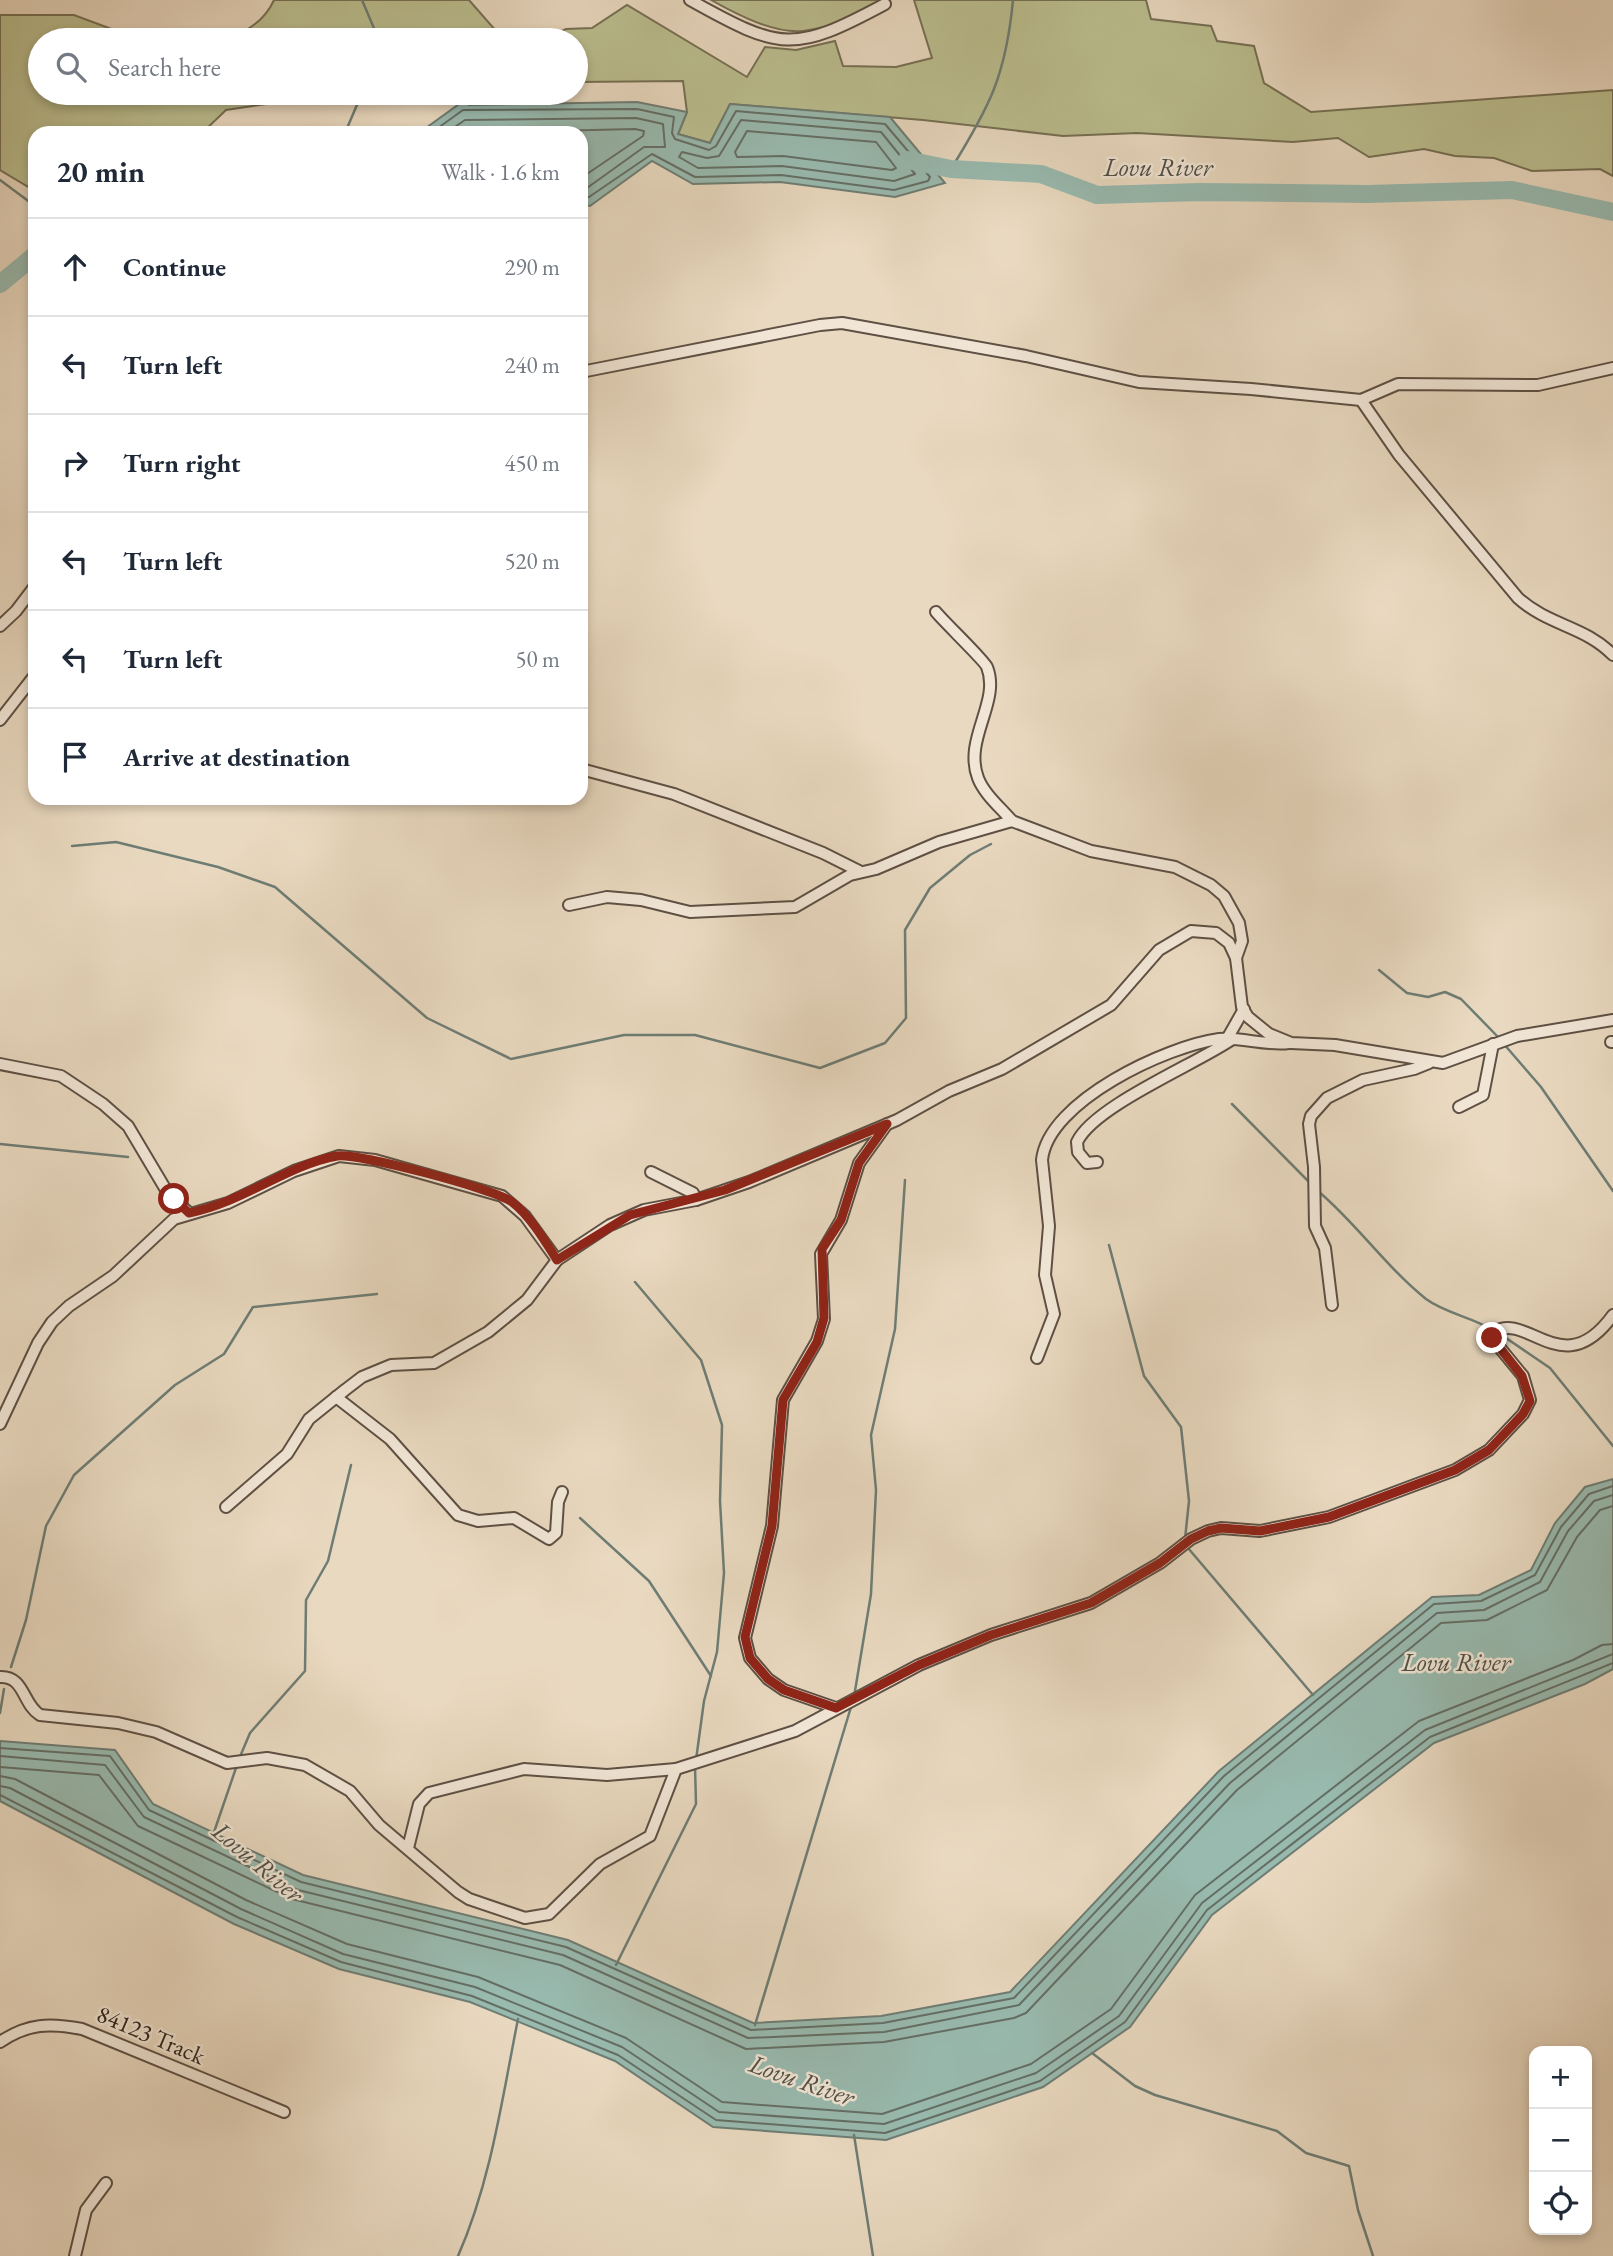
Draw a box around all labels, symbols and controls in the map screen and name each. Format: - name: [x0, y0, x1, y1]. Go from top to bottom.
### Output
- search box: [28, 28, 588, 105]
- icon: search: [52, 48, 90, 86]
- text: Search here: [108, 50, 221, 84]
- water label: Lovu River: [1102, 150, 1214, 184]
- text: 20 min: [56, 152, 145, 191]
- text: Walk · 1.6 km: [441, 157, 560, 187]
- icon: ahead: [56, 248, 94, 286]
- text: Continue: [123, 250, 226, 284]
- text: 290 m: [504, 252, 560, 282]
- icon: left: [56, 346, 94, 384]
- text: Turn left: [123, 348, 222, 382]
- text: 240 m: [504, 350, 560, 380]
- icon: right: [56, 444, 94, 482]
- text: Turn right: [123, 446, 241, 480]
- text: 450 m: [504, 448, 560, 478]
- icon: left: [56, 542, 94, 580]
- text: Turn left: [123, 544, 222, 578]
- text: 520 m: [504, 546, 560, 576]
- icon: left: [56, 640, 94, 678]
- text: Turn left: [123, 642, 222, 676]
- text: 50 m: [515, 644, 560, 674]
- icon: arrive: [56, 738, 94, 776]
- text: Arrive at destination: [123, 740, 350, 774]
- route start: [158, 1183, 189, 1214]
- route end: [1476, 1322, 1507, 1353]
- water label: Lovu River: [1400, 1645, 1512, 1679]
- water label: Lovu River: [205, 1813, 312, 1911]
- street label: 84123 Track: [92, 1998, 211, 2072]
- water label: Lovu River: [744, 2046, 860, 2114]
- map controls: [1529, 2046, 1592, 2235]
- button: +: [1529, 2046, 1592, 2109]
- button: −: [1529, 2109, 1592, 2172]
- button: locate: [1529, 2172, 1592, 2235]

